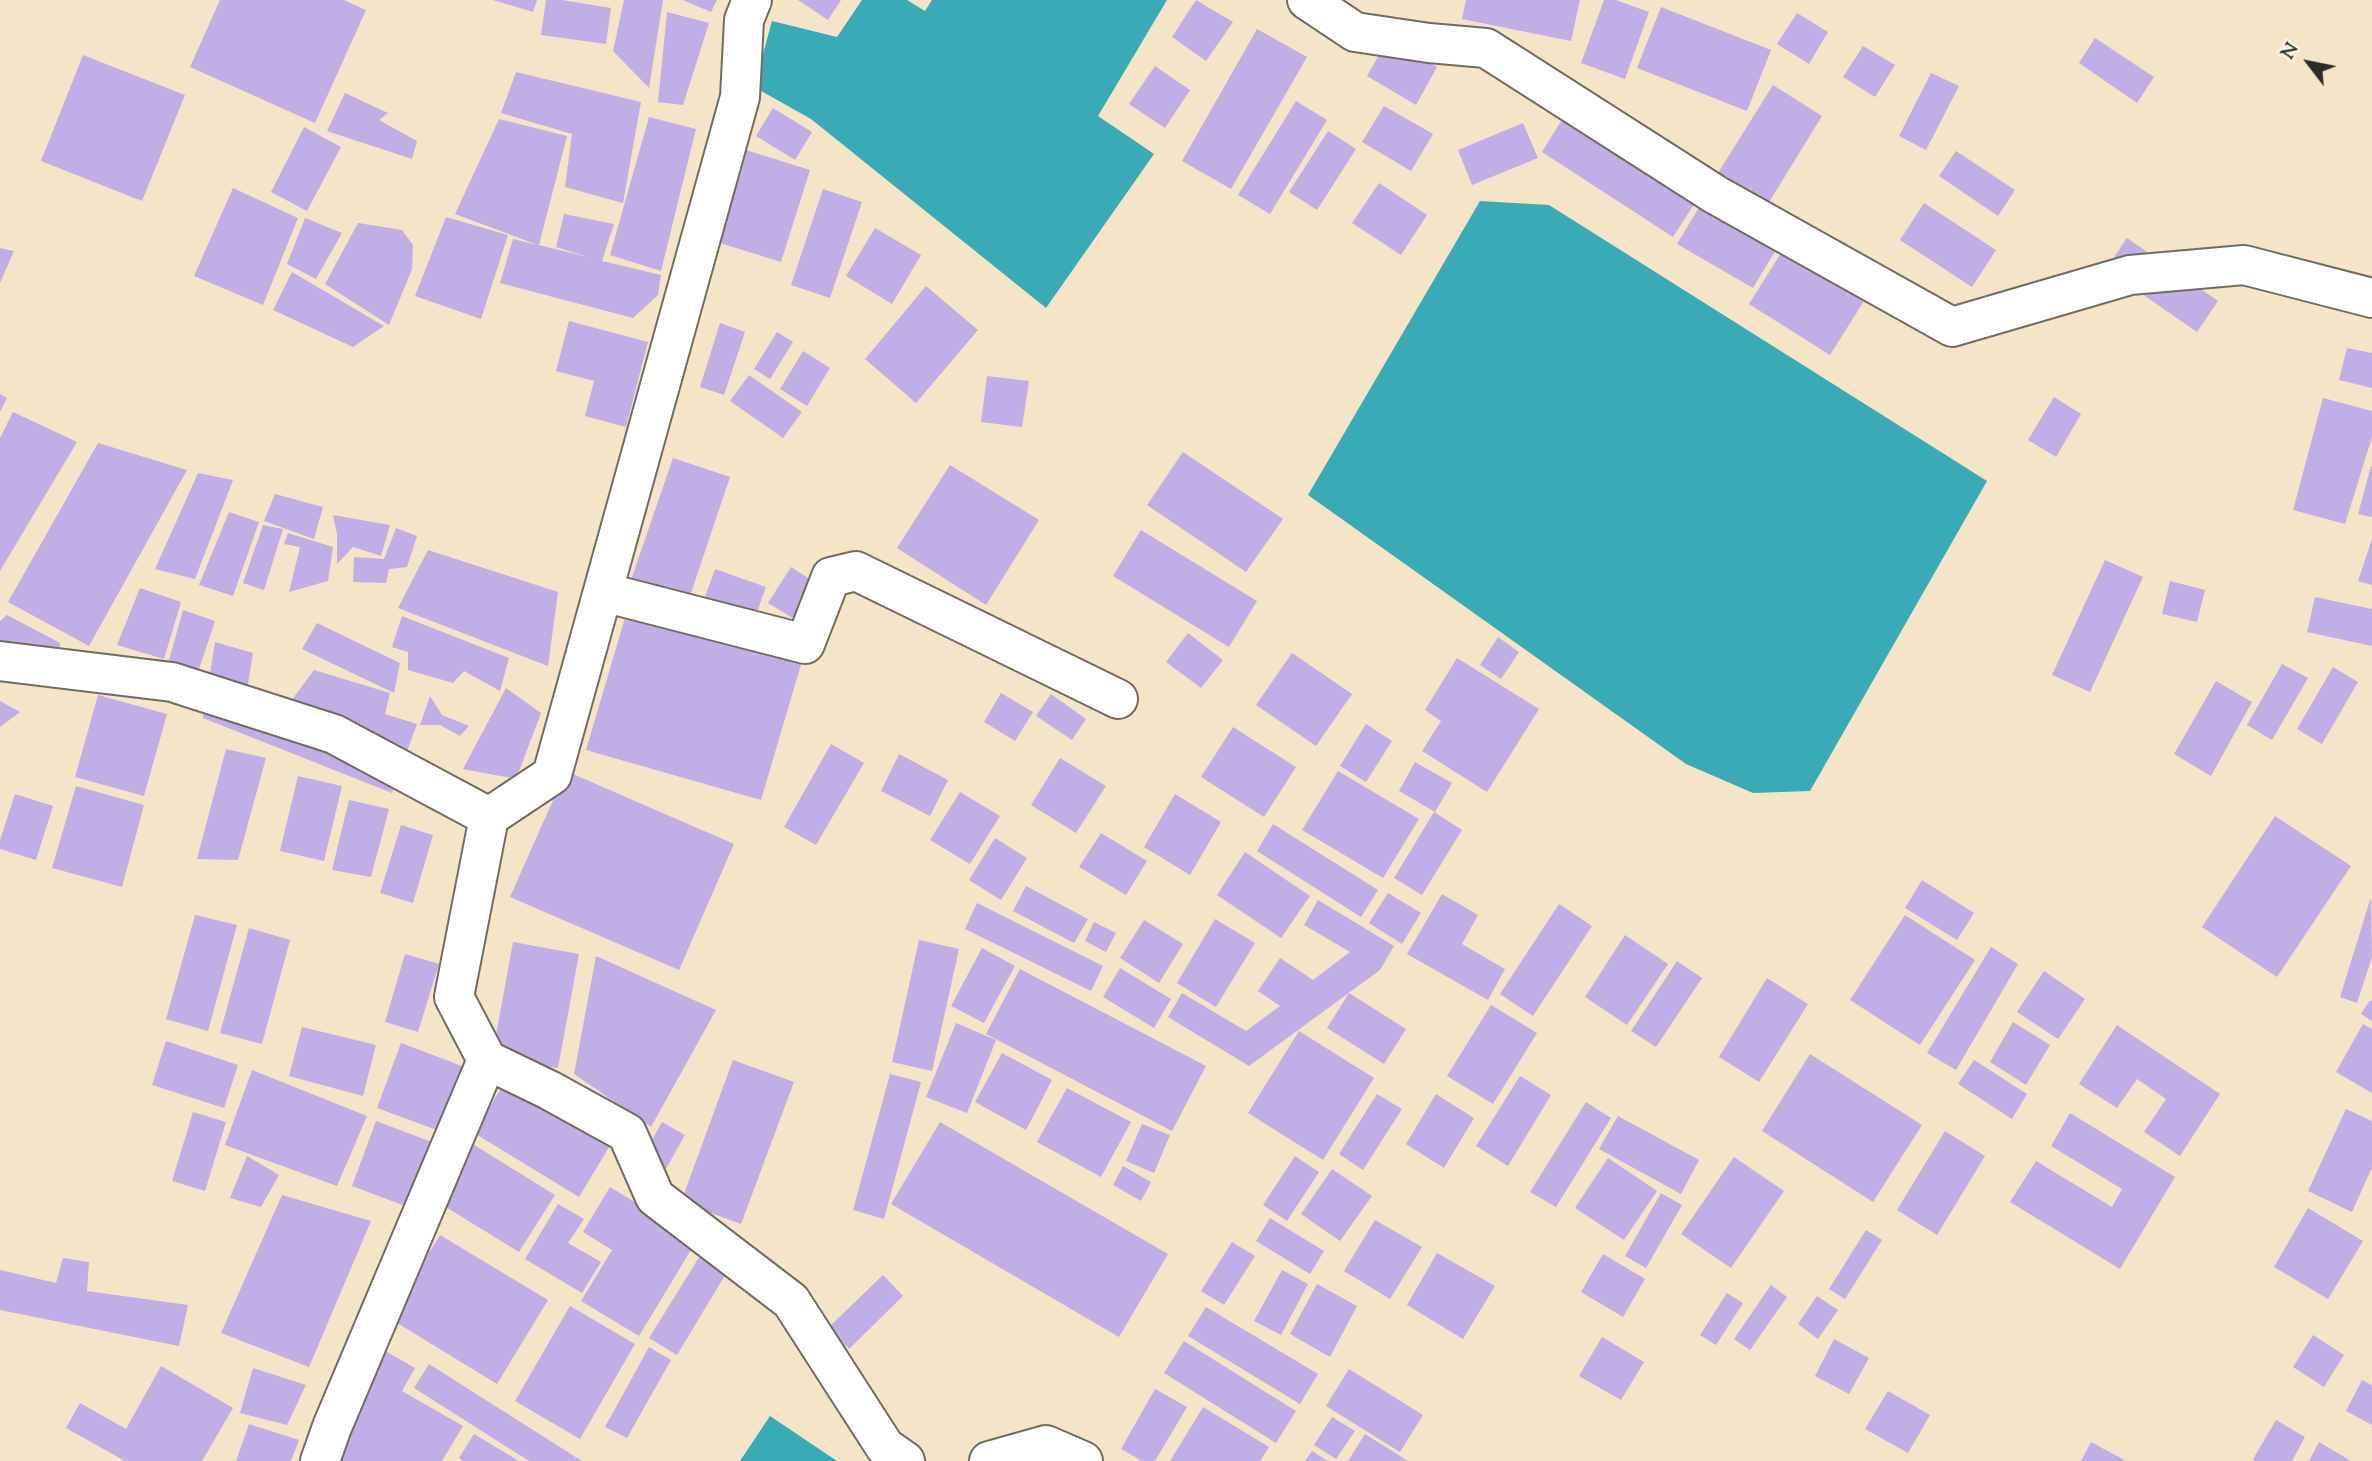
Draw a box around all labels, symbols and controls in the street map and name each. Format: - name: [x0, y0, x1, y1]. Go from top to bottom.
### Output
- north arrow: [2274, 28, 2344, 98]
- text: N: [2275, 38, 2306, 65]

